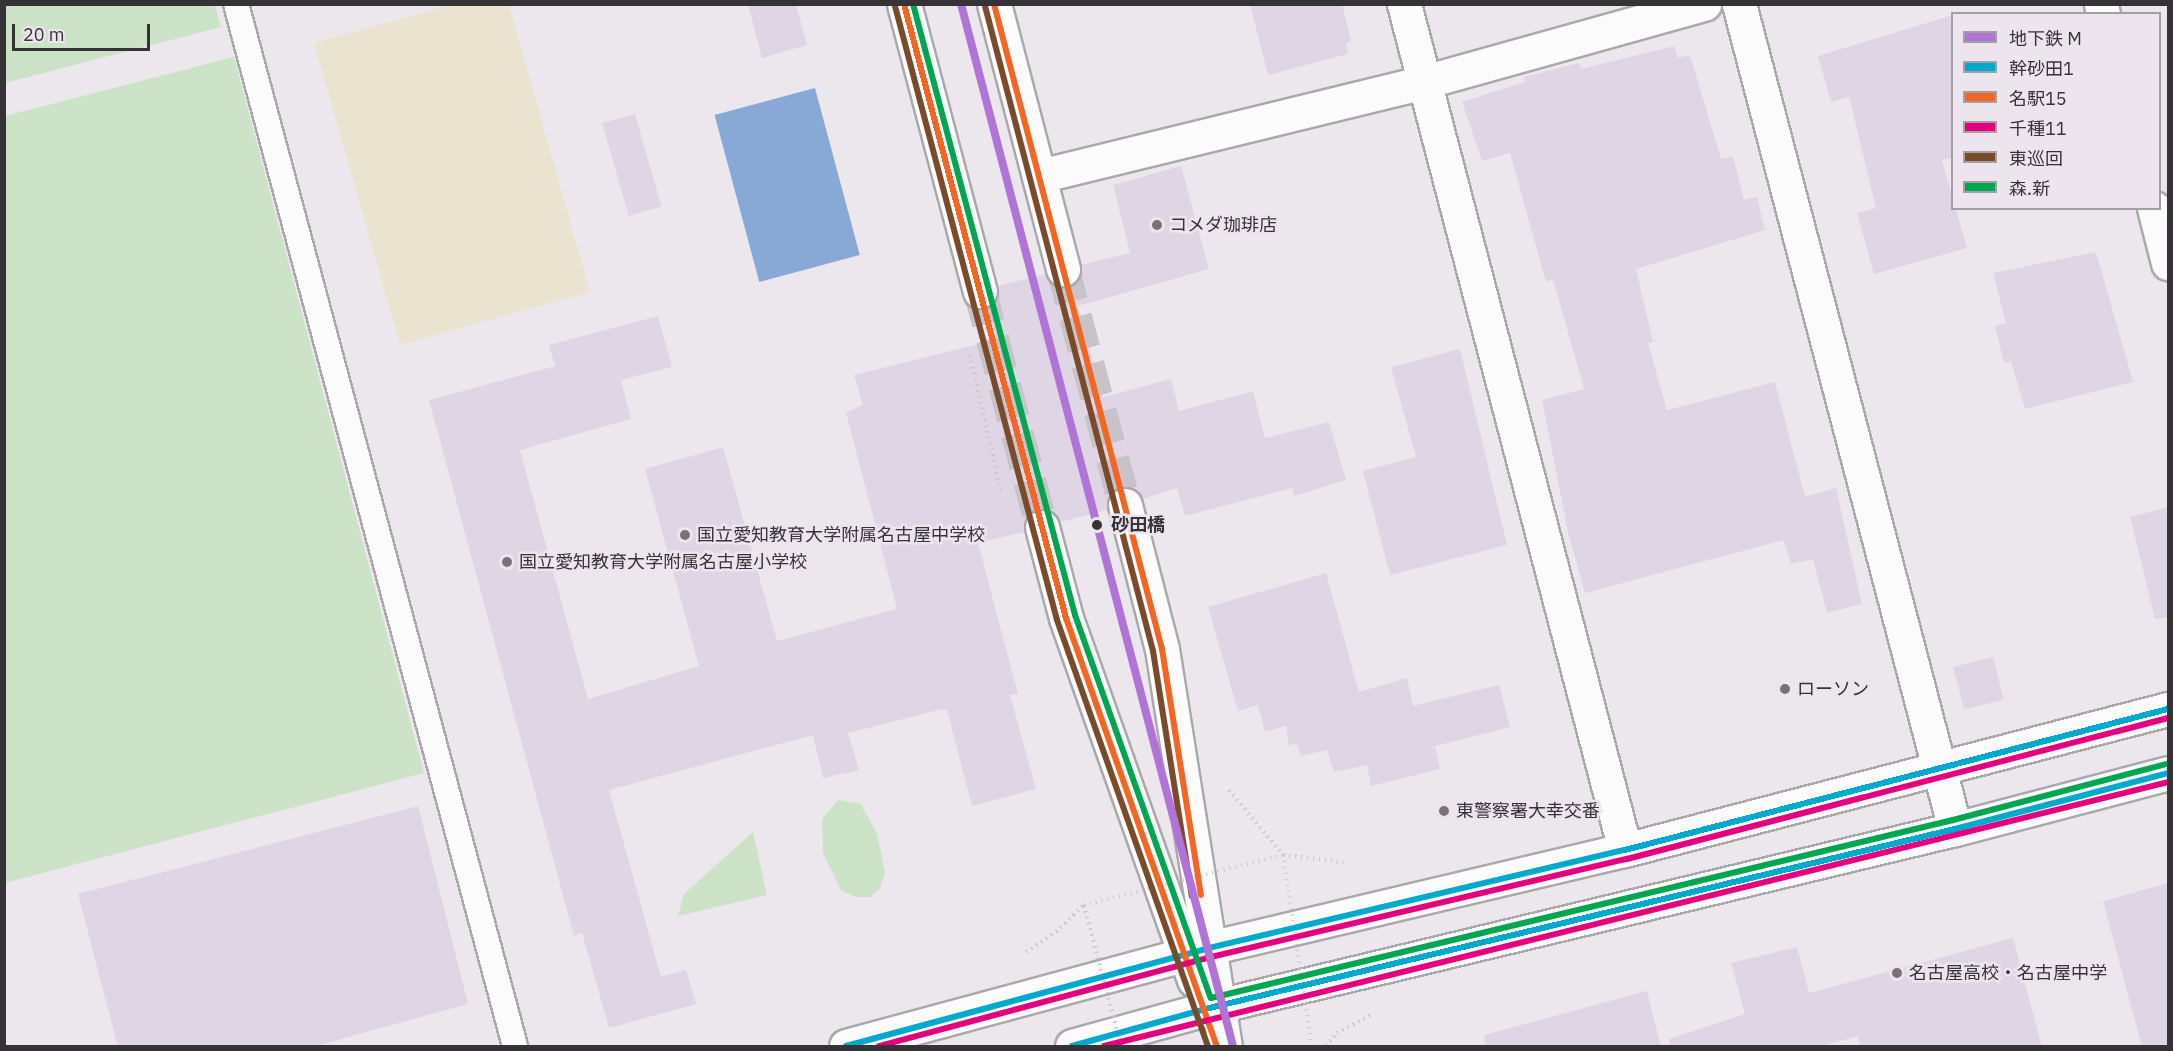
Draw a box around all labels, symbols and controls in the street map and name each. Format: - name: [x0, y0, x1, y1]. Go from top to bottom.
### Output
- scale bar: [15, 12, 153, 50]
- legend: [1951, 12, 2161, 210]
- text: 20 m: [23, 23, 65, 46]
- text: 地下鉄 M: [2009, 27, 2082, 50]
- text: 幹砂田1: [2009, 57, 2074, 80]
- text: 名駅15: [2009, 87, 2067, 110]
- text: 千種11: [2009, 117, 2067, 140]
- text: 東巡回: [2009, 147, 2063, 170]
- text: 森.新: [2009, 177, 2050, 200]
- place label: コメダ珈琲店: [1169, 214, 1277, 236]
- marker: コメダ珈琲店: [1150, 218, 1164, 232]
- place label: 砂田橋: [1111, 514, 1165, 536]
- marker: 砂田橋: [1088, 516, 1106, 534]
- place label: 国立愛知教育大学附属名古屋中学校: [697, 524, 985, 546]
- marker: 国立愛知教育大学附属名古屋中学校: [678, 528, 692, 542]
- place label: 国立愛知教育大学附属名古屋小学校: [519, 551, 807, 573]
- marker: 国立愛知教育大学附属名古屋小学校: [500, 555, 514, 569]
- place label: ローソン: [1797, 678, 1869, 700]
- marker: ローソン: [1778, 682, 1792, 696]
- place label: 東警察署大幸交番: [1456, 800, 1600, 822]
- marker: 東警察署大幸交番: [1437, 804, 1451, 818]
- place label: 名古屋高校・名古屋中学: [1909, 962, 2107, 984]
- marker: 名古屋高校・名古屋中学: [1890, 966, 1904, 980]

